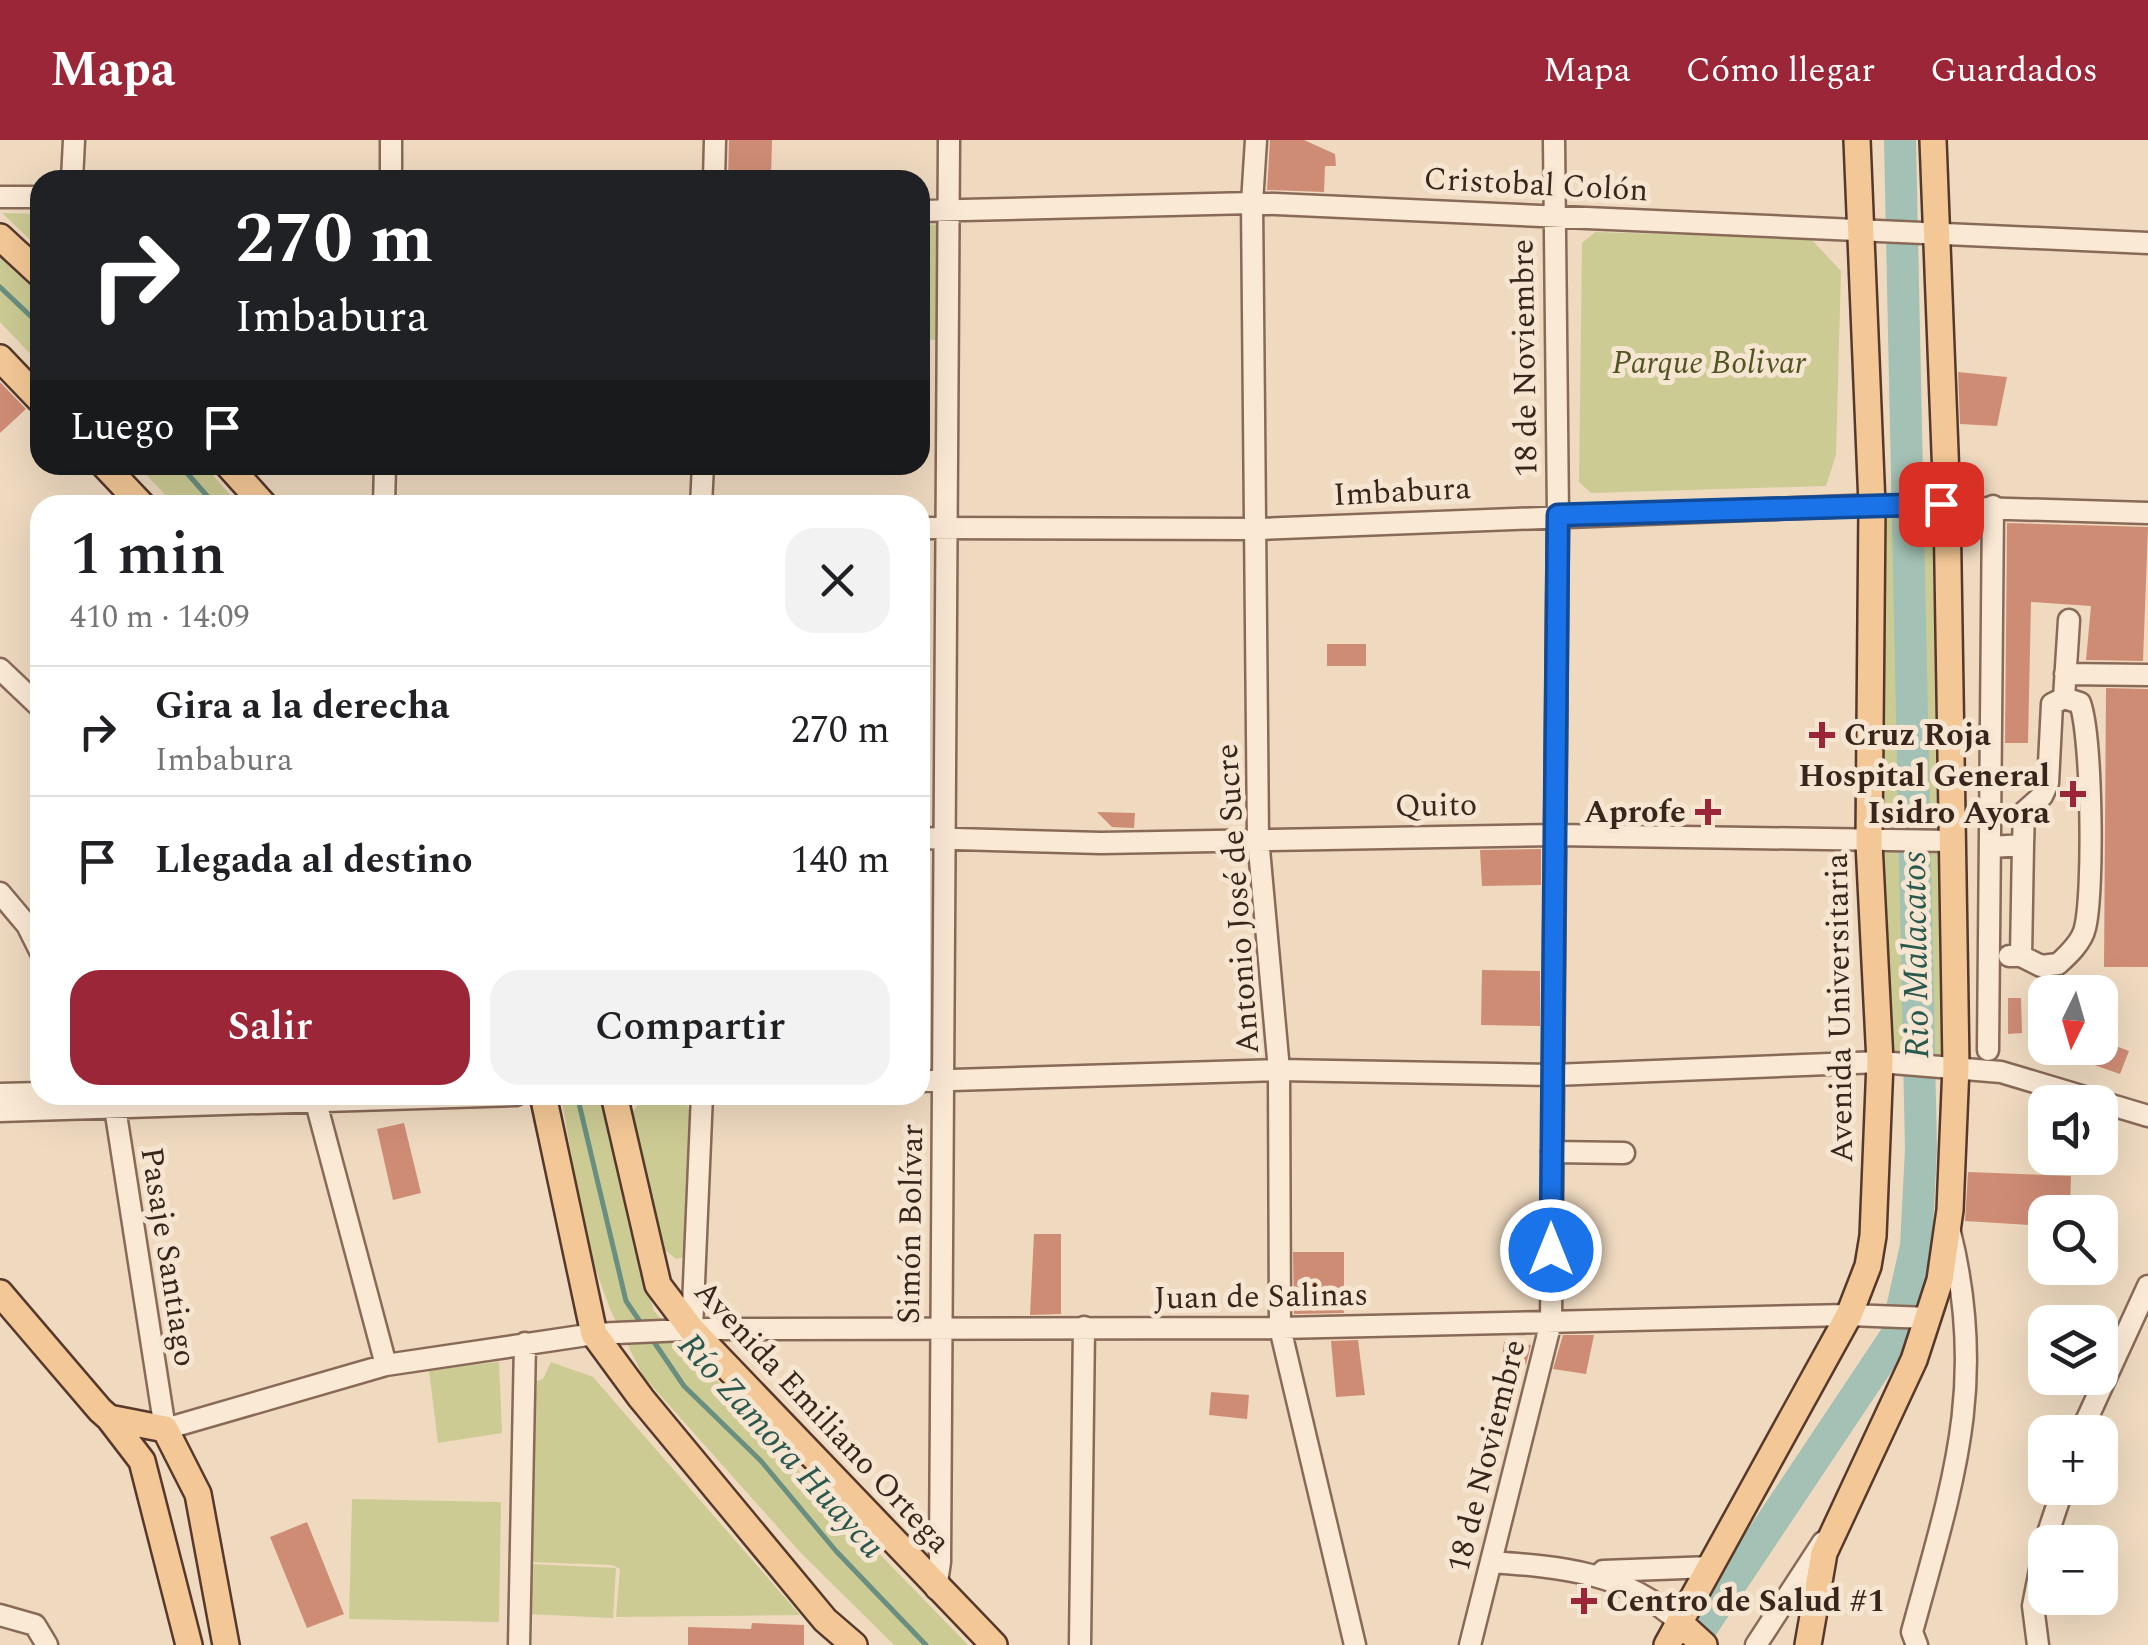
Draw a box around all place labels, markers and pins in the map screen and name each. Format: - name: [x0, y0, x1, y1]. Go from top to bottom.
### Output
- pin: [1899, 462, 1984, 547]
- place label: Cruz Roja: [1844, 711, 1991, 760]
- marker: Cruz Roja: [1809, 722, 1835, 748]
- place label: Hospital General Isidro Ayora: [1798, 752, 2051, 838]
- marker: Hospital General Isidro Ayora: [2060, 781, 2086, 807]
- place label: Aprofe: [1584, 788, 1686, 837]
- marker: Aprofe: [1695, 799, 1721, 825]
- place label: Centro de Salud #1: [1606, 1577, 1885, 1626]
- marker: Centro de Salud #1: [1571, 1588, 1597, 1614]

